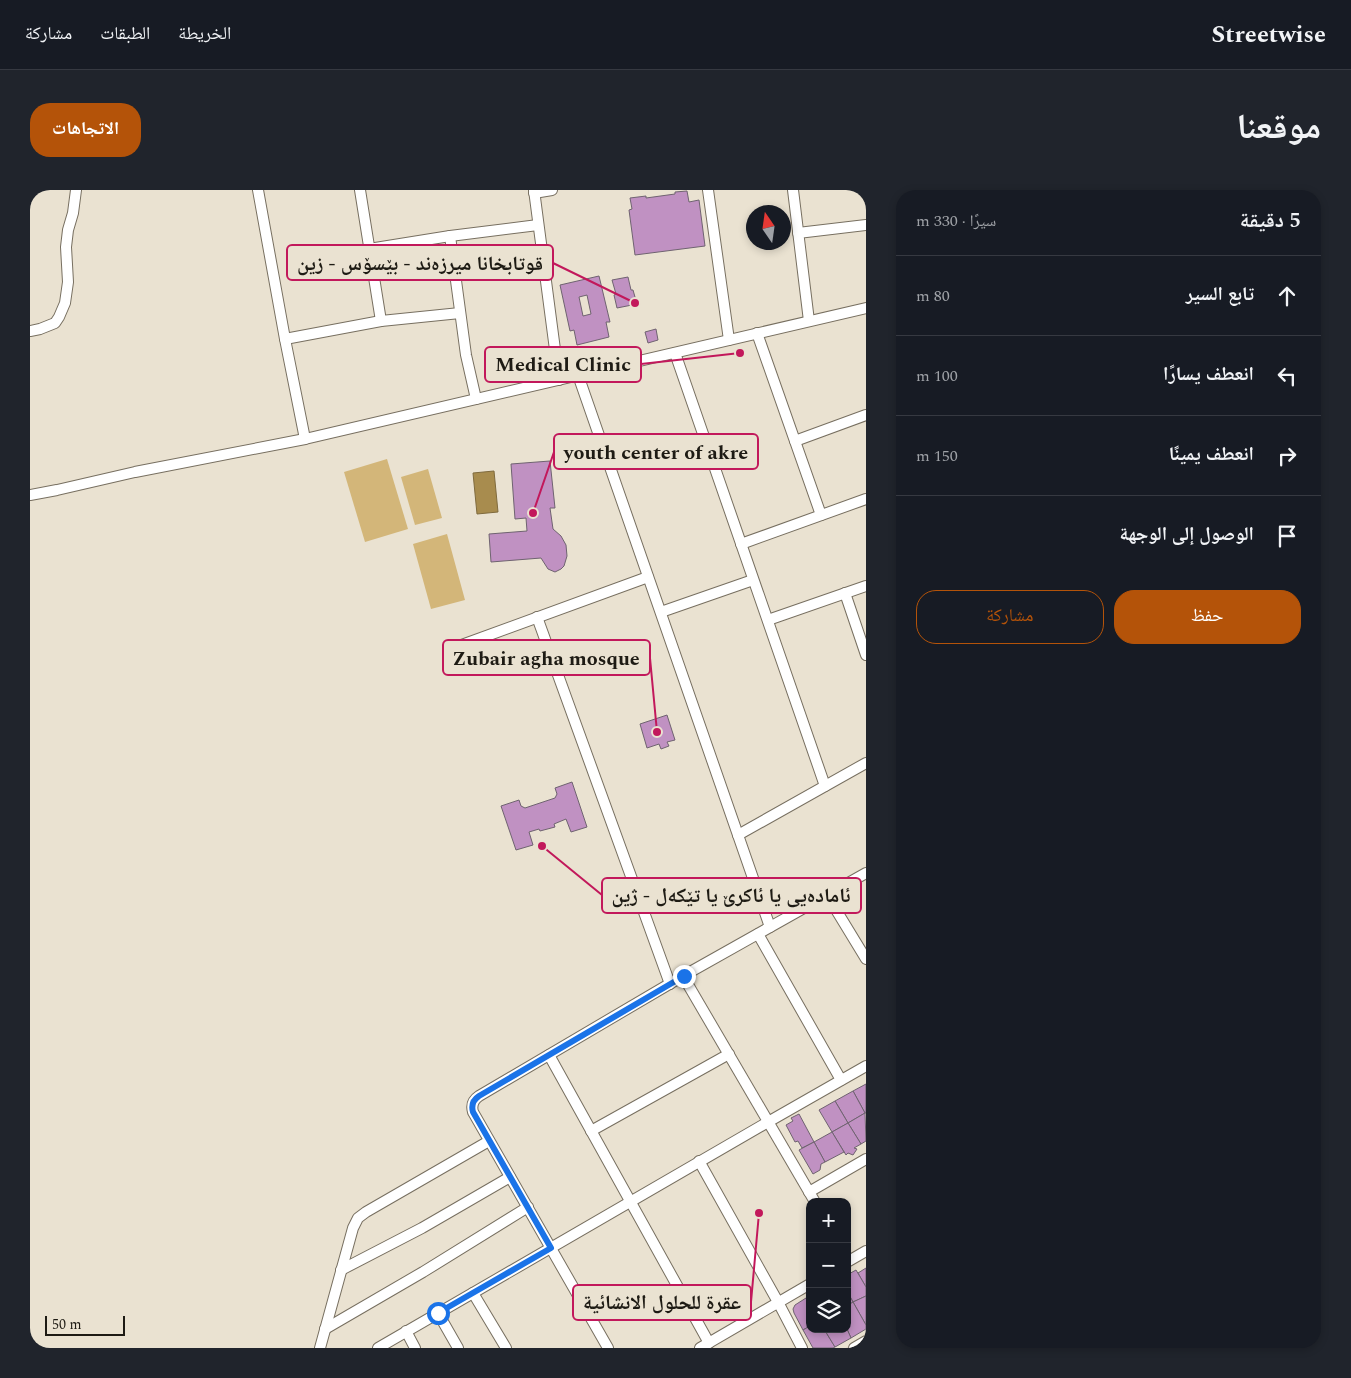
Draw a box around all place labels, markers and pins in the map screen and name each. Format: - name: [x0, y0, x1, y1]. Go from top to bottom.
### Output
- callout: قوتابخانا میرزەند - بێسۆس - زین: [287, 245, 553, 280]
- callout: Medical Clinic: [485, 347, 641, 382]
- callout: youth center of akre: [554, 434, 758, 469]
- callout: Zubair agha mosque: [443, 640, 650, 675]
- callout: ئامادەیی یا ئاکرێ یا تێکەل - ژین: [602, 878, 861, 913]
- callout: عقرة للحلول الانشائیة: [573, 1285, 751, 1320]

